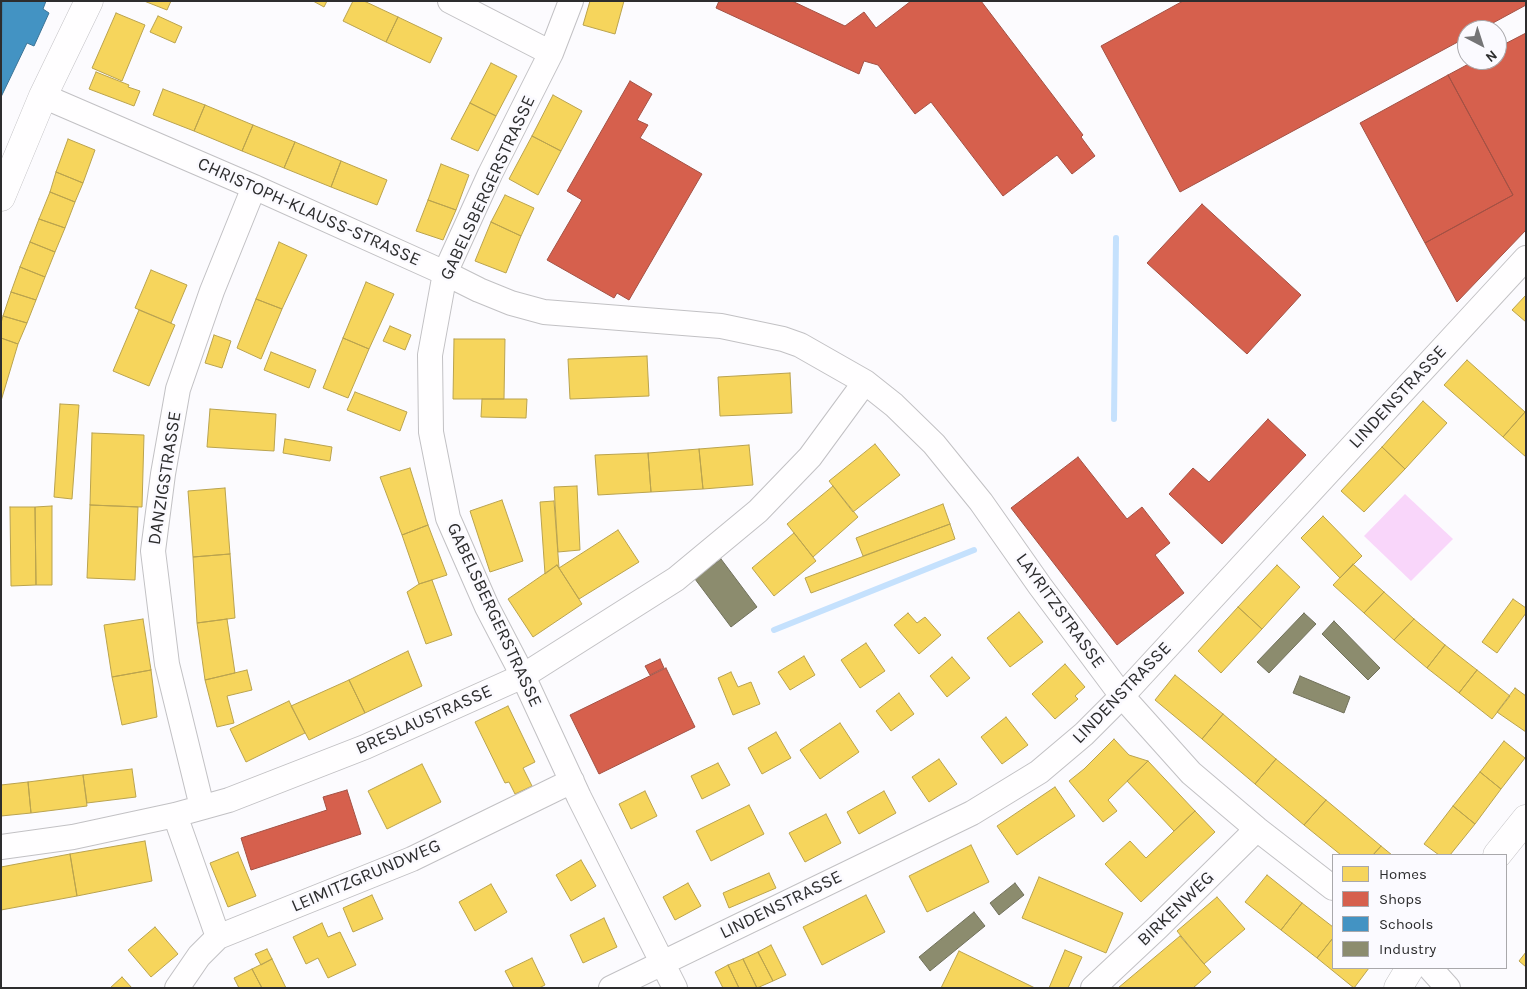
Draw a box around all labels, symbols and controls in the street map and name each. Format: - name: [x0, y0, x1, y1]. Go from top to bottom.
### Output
- north arrow: [1457, 20, 1507, 70]
- text: N: [1482, 46, 1501, 66]
- street label: GABELSBERGERSTRASSE: [436, 92, 540, 284]
- street label: CHRISTOPH-KLAUSS-STRASSE: [194, 153, 424, 271]
- street label: LINDENSTRASSE: [1345, 341, 1451, 453]
- street label: DANZIGSTRASSE: [144, 410, 186, 546]
- street label: GABELSBERGERSTRASSE: [442, 519, 546, 711]
- street label: LAYRITZSTRASSE: [1011, 549, 1109, 673]
- street label: LINDENSTRASSE: [1068, 638, 1176, 748]
- street label: BRESLAUSTRASSE: [353, 680, 495, 760]
- street label: LEIMITZGRUNDWEG: [288, 835, 444, 917]
- legend: [1332, 854, 1507, 969]
- text: Homes: [1379, 865, 1427, 883]
- street label: LINDENSTRASSE: [716, 866, 846, 944]
- street label: BIRKENWEG: [1133, 867, 1219, 951]
- text: Shops: [1379, 890, 1422, 908]
- text: Schools: [1379, 915, 1433, 933]
- text: Industry: [1379, 940, 1436, 958]

